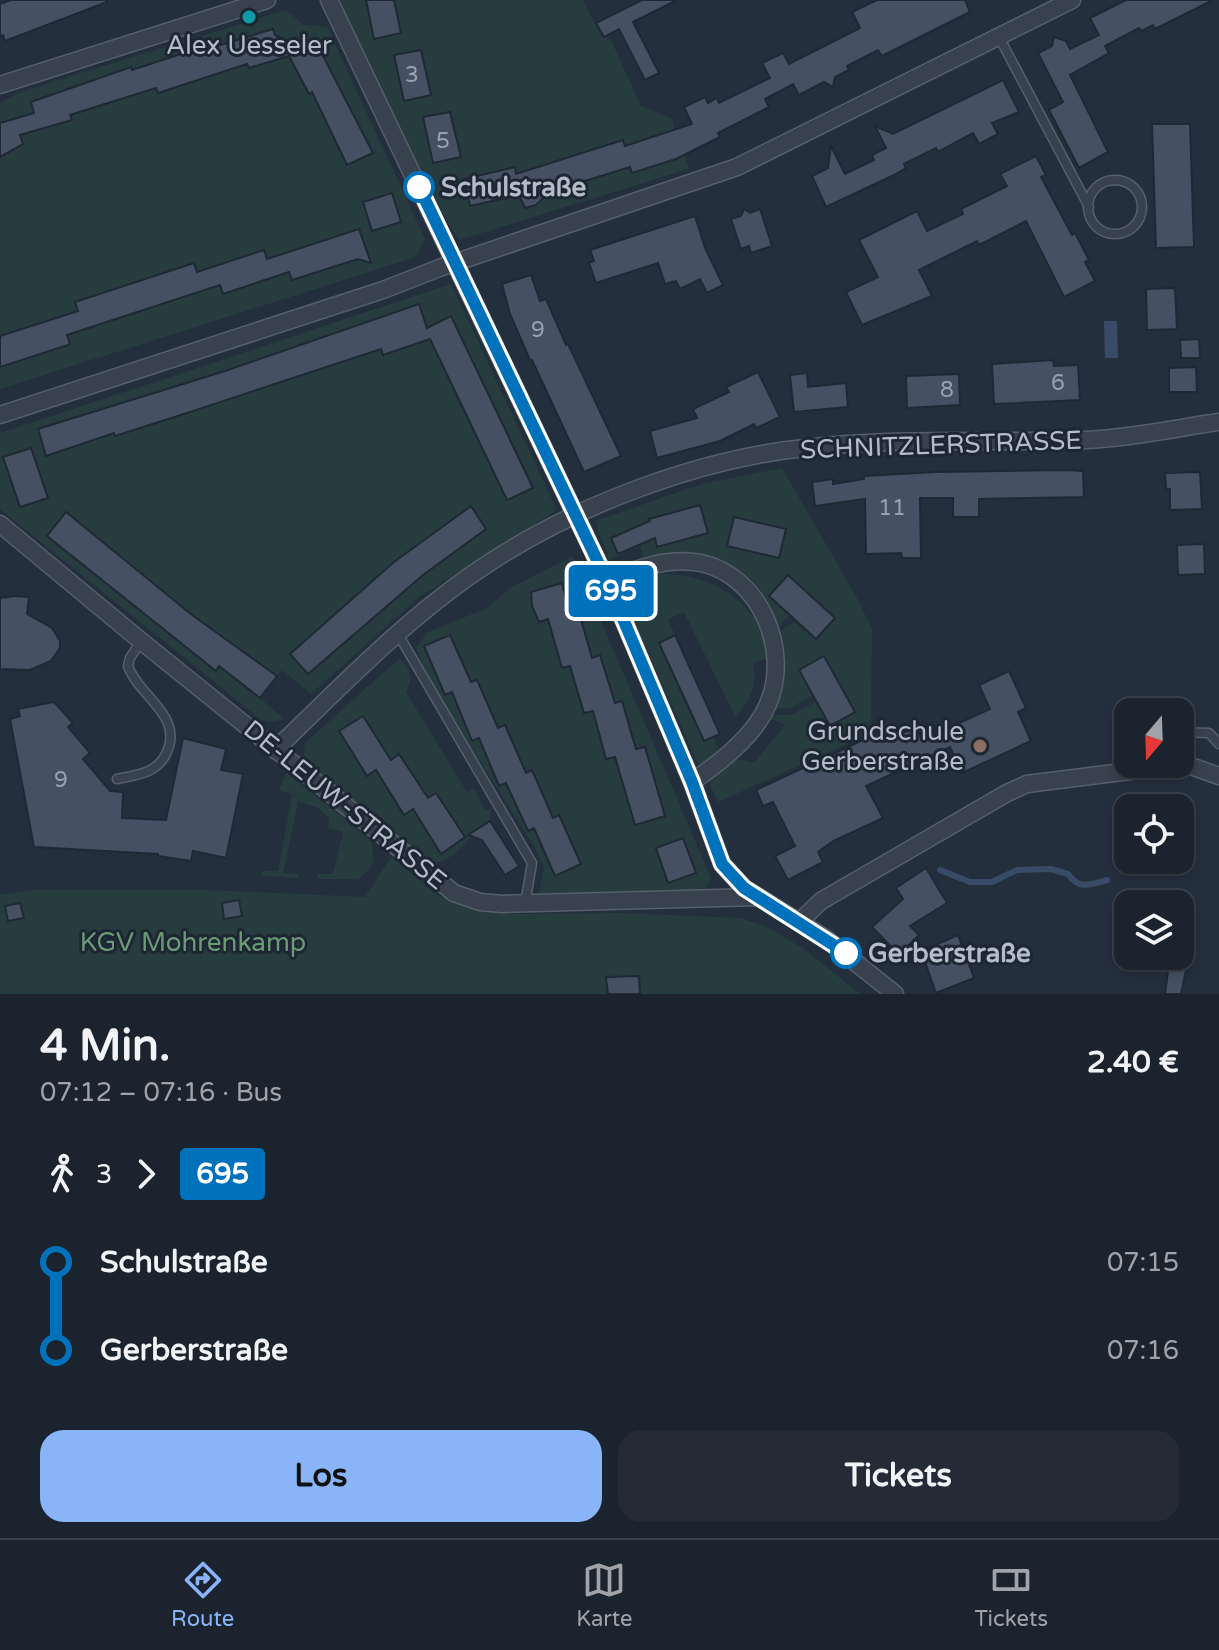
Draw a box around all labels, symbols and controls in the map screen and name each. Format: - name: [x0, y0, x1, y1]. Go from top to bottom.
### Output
- marker: Alex Uesseler: [240, 8, 258, 26]
- place label: Alex Uesseler: [166, 30, 332, 61]
- house number: 3: [405, 62, 419, 88]
- house number: 5: [436, 128, 450, 154]
- marker: Schulstraße: [404, 172, 434, 202]
- place label: Schulstraße: [441, 172, 587, 203]
- house number: 9: [531, 317, 545, 343]
- house number: 6: [1051, 370, 1065, 396]
- house number: 8: [940, 377, 954, 403]
- street label: SCHNITZLERSTRASSE: [800, 425, 1082, 465]
- house number: 11: [878, 495, 906, 521]
- line badge: 695: [565, 565, 657, 617]
- text: 695: [585, 574, 637, 608]
- north arrow: [1114, 698, 1194, 778]
- map controls: [1114, 698, 1194, 970]
- street label: DE-LEUW-STRASSE: [237, 714, 453, 896]
- place label: Grundschule Gerberstraße: [801, 716, 964, 777]
- marker: Grundschule Gerberstraße: [971, 737, 989, 755]
- house number: 9: [54, 767, 68, 793]
- button: locate: [1114, 794, 1194, 874]
- button: layers: [1114, 890, 1194, 970]
- park label: KGV Mohrenkamp: [80, 927, 306, 958]
- marker: Gerberstraße: [831, 938, 861, 968]
- place label: Gerberstraße: [868, 938, 1031, 969]
- text: 4 Min.: [40, 1020, 170, 1073]
- text: 2.40 €: [1087, 1044, 1179, 1081]
- text: 07:12 – 07:16 · Bus: [40, 1077, 282, 1108]
- icon: walk: [40, 1152, 84, 1196]
- icon: forward: [124, 1152, 168, 1196]
- text: 695: [196, 1157, 249, 1191]
- text: 3: [96, 1159, 112, 1190]
- text: Schulstraße: [100, 1244, 268, 1281]
- text: 07:15: [1107, 1247, 1179, 1278]
- text: Gerberstraße: [100, 1332, 288, 1369]
- text: 07:16: [1107, 1335, 1179, 1366]
- button: Los: [40, 1430, 602, 1522]
- button: Tickets: [618, 1430, 1179, 1522]
- tab: Route: [171, 1558, 234, 1632]
- tab: Karte: [576, 1558, 632, 1632]
- tab: Tickets: [974, 1558, 1048, 1632]

